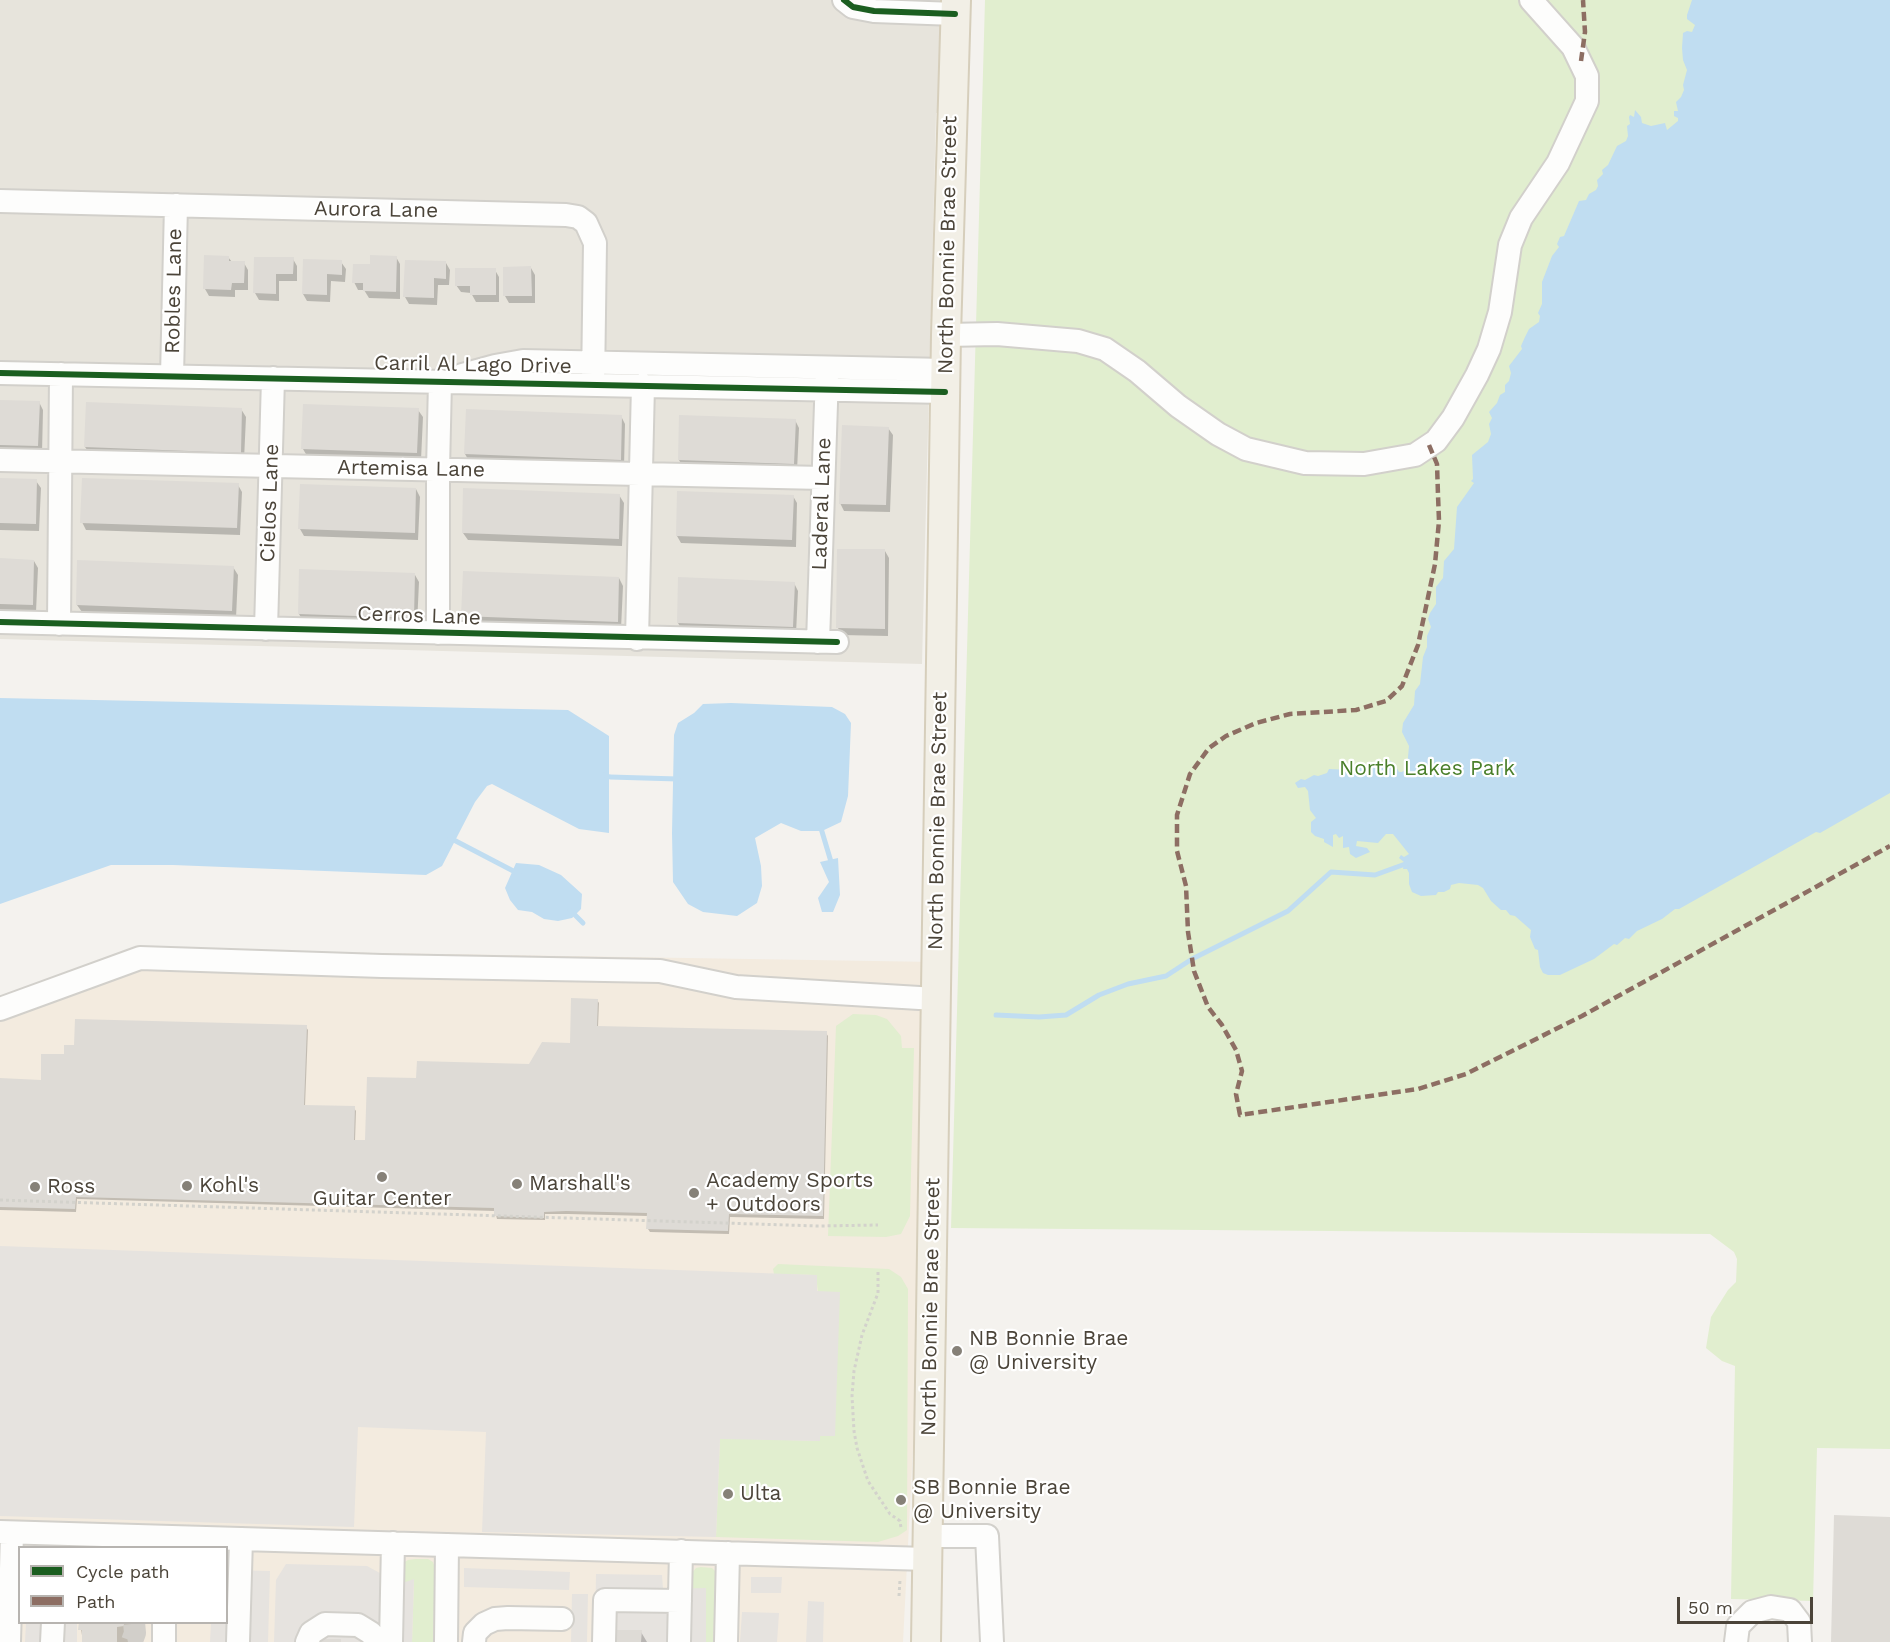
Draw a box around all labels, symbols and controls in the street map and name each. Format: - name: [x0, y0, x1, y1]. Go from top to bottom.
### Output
- street label: North Bonnie Brae Street: [933, 116, 963, 374]
- street label: Aurora Lane: [314, 196, 438, 224]
- street label: Robles Lane: [160, 228, 188, 354]
- street label: Carril Al Lago Drive: [374, 351, 572, 379]
- street label: Laderal Lane: [807, 437, 837, 571]
- street label: Cielos Lane: [255, 443, 285, 563]
- street label: Artemisa Lane: [337, 455, 485, 483]
- street label: Cerros Lane: [357, 601, 481, 631]
- street label: North Bonnie Brae Street: [923, 692, 953, 950]
- park label: North Lakes Park: [1339, 756, 1515, 782]
- place label: Academy Sports + Outdoors: [706, 1168, 873, 1218]
- marker: Guitar Center: [375, 1170, 389, 1184]
- place label: Marshall's: [529, 1171, 631, 1197]
- place label: Kohl's: [199, 1173, 259, 1199]
- place label: Ross: [47, 1174, 95, 1200]
- marker: Marshall's: [510, 1177, 524, 1191]
- street label: North Bonnie Brae Street: [916, 1178, 946, 1436]
- marker: Kohl's: [180, 1179, 194, 1193]
- marker: Ross: [28, 1180, 42, 1194]
- place label: Guitar Center: [312, 1186, 452, 1212]
- marker: Academy Sports + Outdoors: [687, 1186, 701, 1200]
- place label: NB Bonnie Brae @ University: [969, 1326, 1128, 1376]
- marker: NB Bonnie Brae @ University: [950, 1344, 964, 1358]
- place label: SB Bonnie Brae @ University: [913, 1475, 1070, 1525]
- place label: Ulta: [740, 1481, 781, 1507]
- marker: Ulta: [721, 1487, 735, 1501]
- marker: SB Bonnie Brae @ University: [894, 1493, 908, 1507]
- legend: [18, 1546, 228, 1624]
- text: Cycle path: [76, 1561, 170, 1582]
- scale bar: [1680, 1585, 1816, 1623]
- text: Path: [76, 1591, 116, 1612]
- text: 50 m: [1688, 1597, 1733, 1618]

